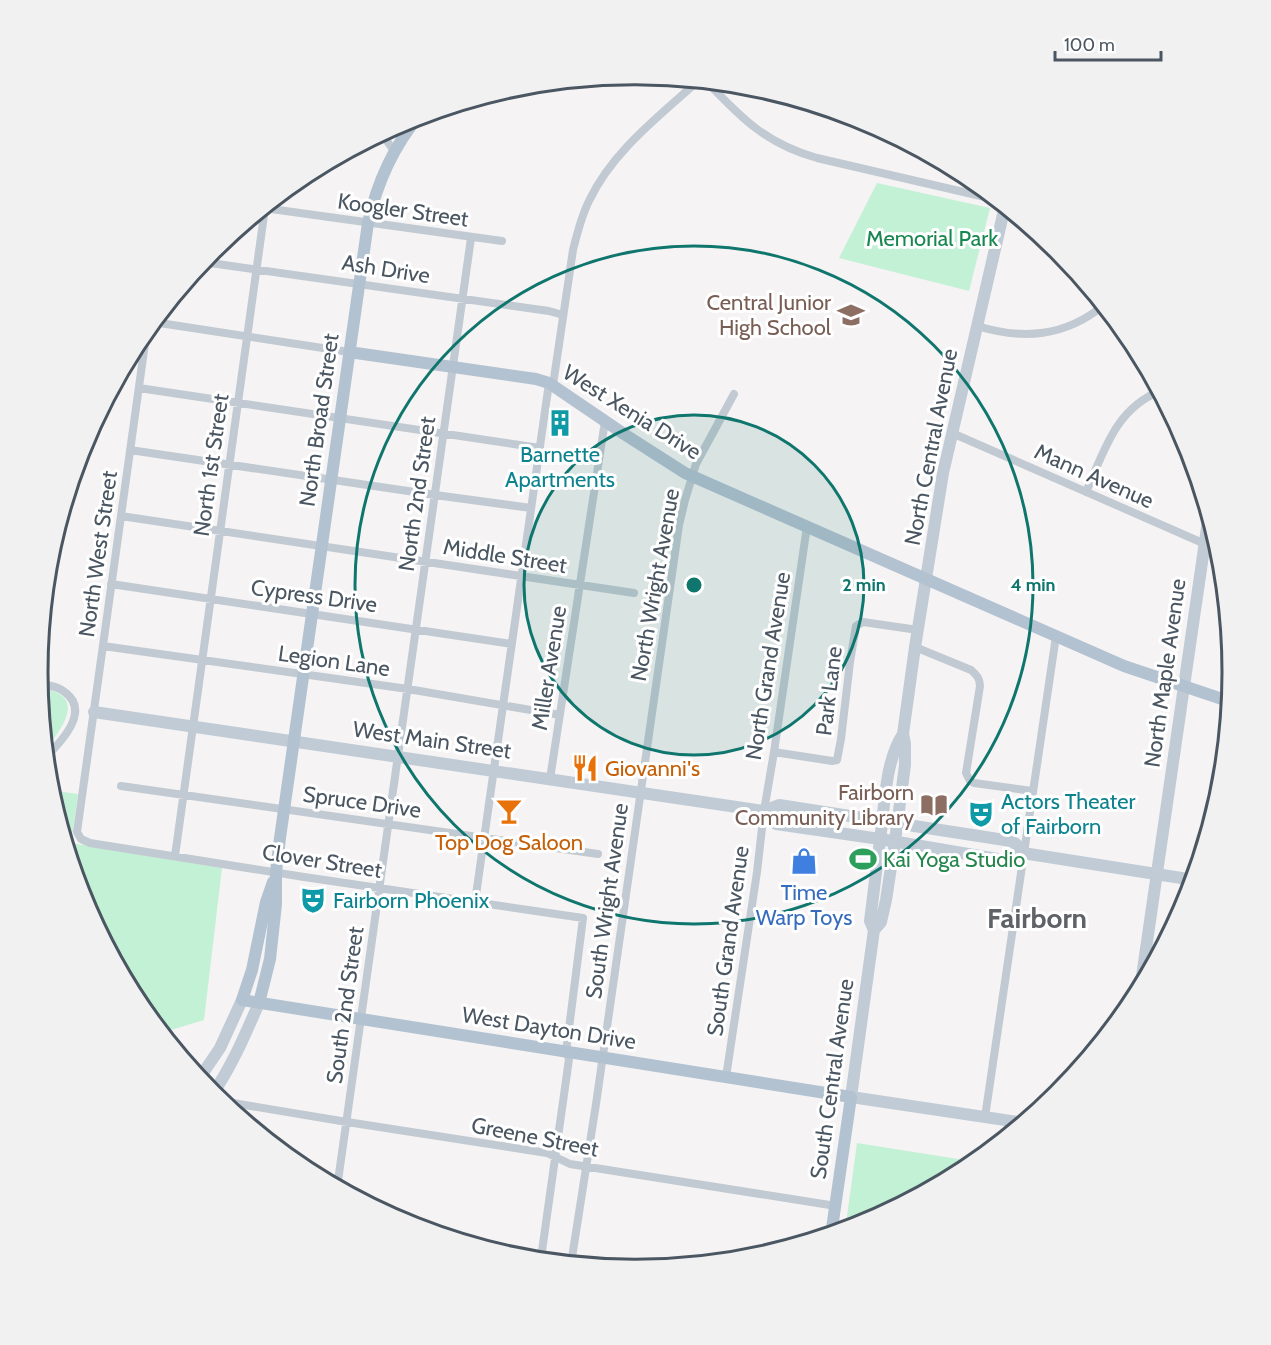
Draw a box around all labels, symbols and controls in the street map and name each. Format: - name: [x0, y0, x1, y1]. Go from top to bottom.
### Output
- scale bar: [1055, 24, 1162, 62]
- text: 100 m: [1064, 34, 1115, 56]
- street label: Koogler Street: [336, 187, 471, 233]
- park label: Memorial Park: [866, 225, 998, 252]
- street label: Ash Drive: [340, 249, 432, 289]
- place label: Central Junior High School: [707, 289, 832, 341]
- school or university icon: Central Junior High School: [836, 300, 866, 330]
- street label: North Broad Street: [293, 331, 345, 508]
- street label: North Central Avenue: [899, 346, 963, 548]
- street label: West Xenia Drive: [558, 359, 706, 465]
- street label: North 1st Street: [188, 391, 234, 538]
- building icon: Barnette Apartments: [545, 408, 575, 438]
- street label: North 2nd Street: [393, 414, 441, 573]
- street label: Mann Avenue: [1030, 438, 1158, 514]
- place label: Barnette Apartments: [505, 441, 615, 493]
- street label: North West Street: [73, 468, 123, 639]
- street label: North Wright Avenue: [625, 487, 685, 683]
- street label: Middle Street: [441, 533, 569, 579]
- street label: North Grand Avenue: [740, 570, 796, 762]
- street label: Cypress Drive: [249, 574, 379, 618]
- text: 2 min: [842, 574, 886, 596]
- text: 4 min: [1010, 574, 1056, 596]
- centre of rings: [684, 575, 704, 595]
- street label: North Maple Avenue: [1138, 577, 1192, 769]
- street label: Miller Avenue: [526, 604, 572, 732]
- street label: Legion Lane: [276, 640, 392, 682]
- street label: Park Lane: [810, 645, 848, 737]
- street label: West Main Street: [351, 716, 513, 765]
- restaurant icon: Giovanni's: [570, 753, 600, 783]
- place label: Giovanni's: [605, 755, 700, 782]
- place label: Fairborn Community Library: [735, 779, 914, 831]
- street label: Spruce Drive: [301, 780, 423, 824]
- place label: Actors Theater of Fairborn: [1001, 788, 1135, 840]
- library icon: Fairborn Community Library: [919, 790, 949, 820]
- bar icon: Top Dog Saloon: [494, 796, 524, 826]
- theatre icon: Actors Theater of Fairborn: [966, 799, 996, 829]
- street label: South Wright Avenue: [580, 801, 634, 1001]
- place label: Top Dog Saloon: [435, 829, 583, 856]
- street label: Clover Street: [260, 838, 384, 884]
- street label: South Grand Avenue: [701, 844, 755, 1038]
- sports icon: Kai Yoga Studio: [848, 844, 878, 874]
- shop icon: Time Warp Toys: [789, 846, 819, 876]
- place label: Kai Yoga Studio: [883, 846, 1025, 873]
- place label: Time Warp Toys: [756, 879, 852, 931]
- theatre icon: Fairborn Phoenix: [298, 885, 328, 915]
- place label: Fairborn Phoenix: [333, 887, 490, 914]
- district label: Fairborn: [987, 901, 1087, 935]
- street label: South 2nd Street: [321, 924, 369, 1085]
- street label: South Central Avenue: [805, 977, 859, 1181]
- street label: West Dayton Drive: [460, 1001, 638, 1055]
- street label: Greene Street: [469, 1111, 601, 1163]

